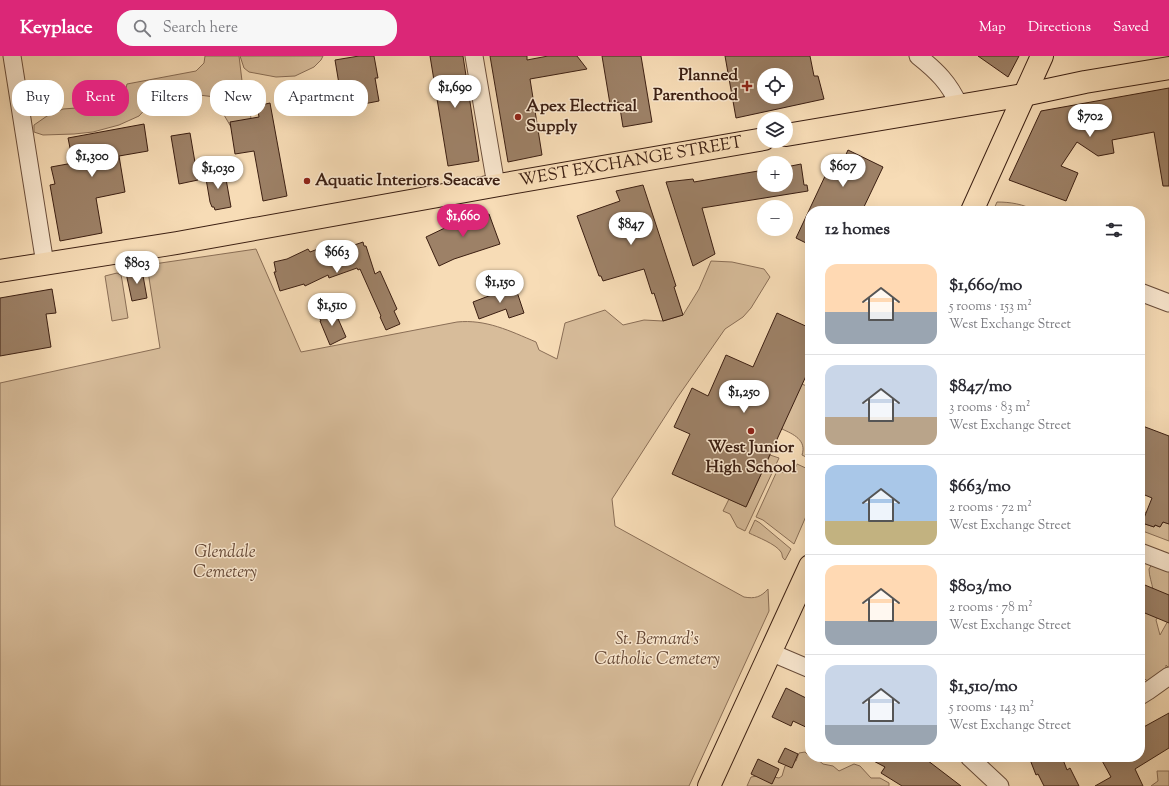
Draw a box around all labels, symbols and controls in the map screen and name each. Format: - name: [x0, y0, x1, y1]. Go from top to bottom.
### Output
- search box: [117, 10, 397, 46]
- text: Keyplace: [20, 15, 93, 42]
- icon: search: [131, 17, 153, 39]
- text: Search here: [163, 18, 238, 39]
- text: Map: [979, 18, 1006, 38]
- text: Directions: [1028, 18, 1091, 38]
- text: Saved: [1113, 18, 1149, 38]
- place label: Planned Parenthood: [653, 64, 738, 108]
- map controls: [757, 68, 793, 236]
- button: locate: [757, 68, 793, 104]
- pin: $1,690: [422, 75, 488, 109]
- text: $1,690: [438, 79, 472, 97]
- chip: Buy: [12, 80, 64, 116]
- chip: Rent: [72, 80, 129, 116]
- chip: Filters: [137, 80, 202, 116]
- chip: New: [210, 80, 266, 116]
- chip: Apartment: [274, 80, 368, 116]
- marker: Planned Parenthood: [741, 80, 753, 92]
- place label: Apex Electrical Supply: [526, 95, 638, 139]
- pin: $702: [1066, 104, 1114, 138]
- text: $702: [1077, 108, 1103, 126]
- marker: Apex Electrical Supply: [513, 112, 523, 122]
- button: layers: [757, 112, 793, 148]
- street label: WEST EXCHANGE STREET: [517, 131, 744, 193]
- pin: $1,300: [59, 144, 125, 178]
- text: $1,300: [75, 148, 109, 166]
- pin: $607: [819, 154, 867, 188]
- pin: $1,030: [185, 156, 251, 190]
- button: +: [757, 156, 793, 192]
- text: $607: [830, 158, 856, 176]
- text: $1,030: [201, 160, 235, 178]
- place label: Aquatic Interiors Seacave: [315, 169, 500, 193]
- marker: Aquatic Interiors Seacave: [302, 176, 312, 186]
- button: −: [757, 200, 793, 236]
- pin: $1,660: [430, 204, 496, 238]
- text: $1,660: [446, 208, 480, 226]
- pin: $847: [607, 212, 655, 246]
- text: $847: [618, 216, 644, 234]
- text: 12 homes: [825, 218, 890, 242]
- icon: filters: [1103, 219, 1125, 241]
- pin: $663: [313, 240, 361, 274]
- text: $663: [324, 244, 350, 262]
- pin: $803: [113, 251, 161, 285]
- text: $803: [124, 255, 150, 273]
- pin: $1,150: [467, 270, 533, 304]
- text: $1,150: [485, 274, 515, 292]
- text: $1,660/mo: [949, 274, 1022, 298]
- icon: home: [857, 280, 905, 328]
- pin: $1,510: [299, 293, 365, 327]
- text: $1,510: [317, 297, 347, 315]
- text: 5 rooms · 153 m²: [949, 298, 1032, 316]
- text: West Exchange Street: [949, 316, 1071, 334]
- text: $847/mo: [949, 375, 1012, 399]
- pin: $1,250: [711, 380, 777, 414]
- icon: home: [857, 381, 905, 429]
- text: $1,250: [728, 384, 760, 402]
- text: 3 rooms · 83 m²: [949, 399, 1030, 417]
- text: West Exchange Street: [949, 417, 1071, 435]
- marker: West Junior High School: [746, 426, 756, 436]
- place label: West Junior High School: [706, 436, 797, 480]
- text: $663/mo: [949, 475, 1011, 499]
- icon: home: [857, 481, 905, 529]
- text: 2 rooms · 72 m²: [949, 499, 1032, 517]
- text: West Exchange Street: [949, 517, 1071, 535]
- park label: Glendale Cemetery: [193, 541, 257, 585]
- text: $803/mo: [949, 575, 1012, 599]
- icon: home: [857, 581, 905, 629]
- text: 2 rooms · 78 m²: [949, 599, 1033, 617]
- text: West Exchange Street: [949, 617, 1071, 635]
- park label: St. Bernard's Catholic Cemetery: [594, 628, 720, 672]
- text: $1,510/mo: [949, 675, 1018, 699]
- icon: home: [857, 681, 905, 729]
- text: 5 rooms · 143 m²: [949, 699, 1034, 717]
- text: West Exchange Street: [949, 717, 1071, 735]

